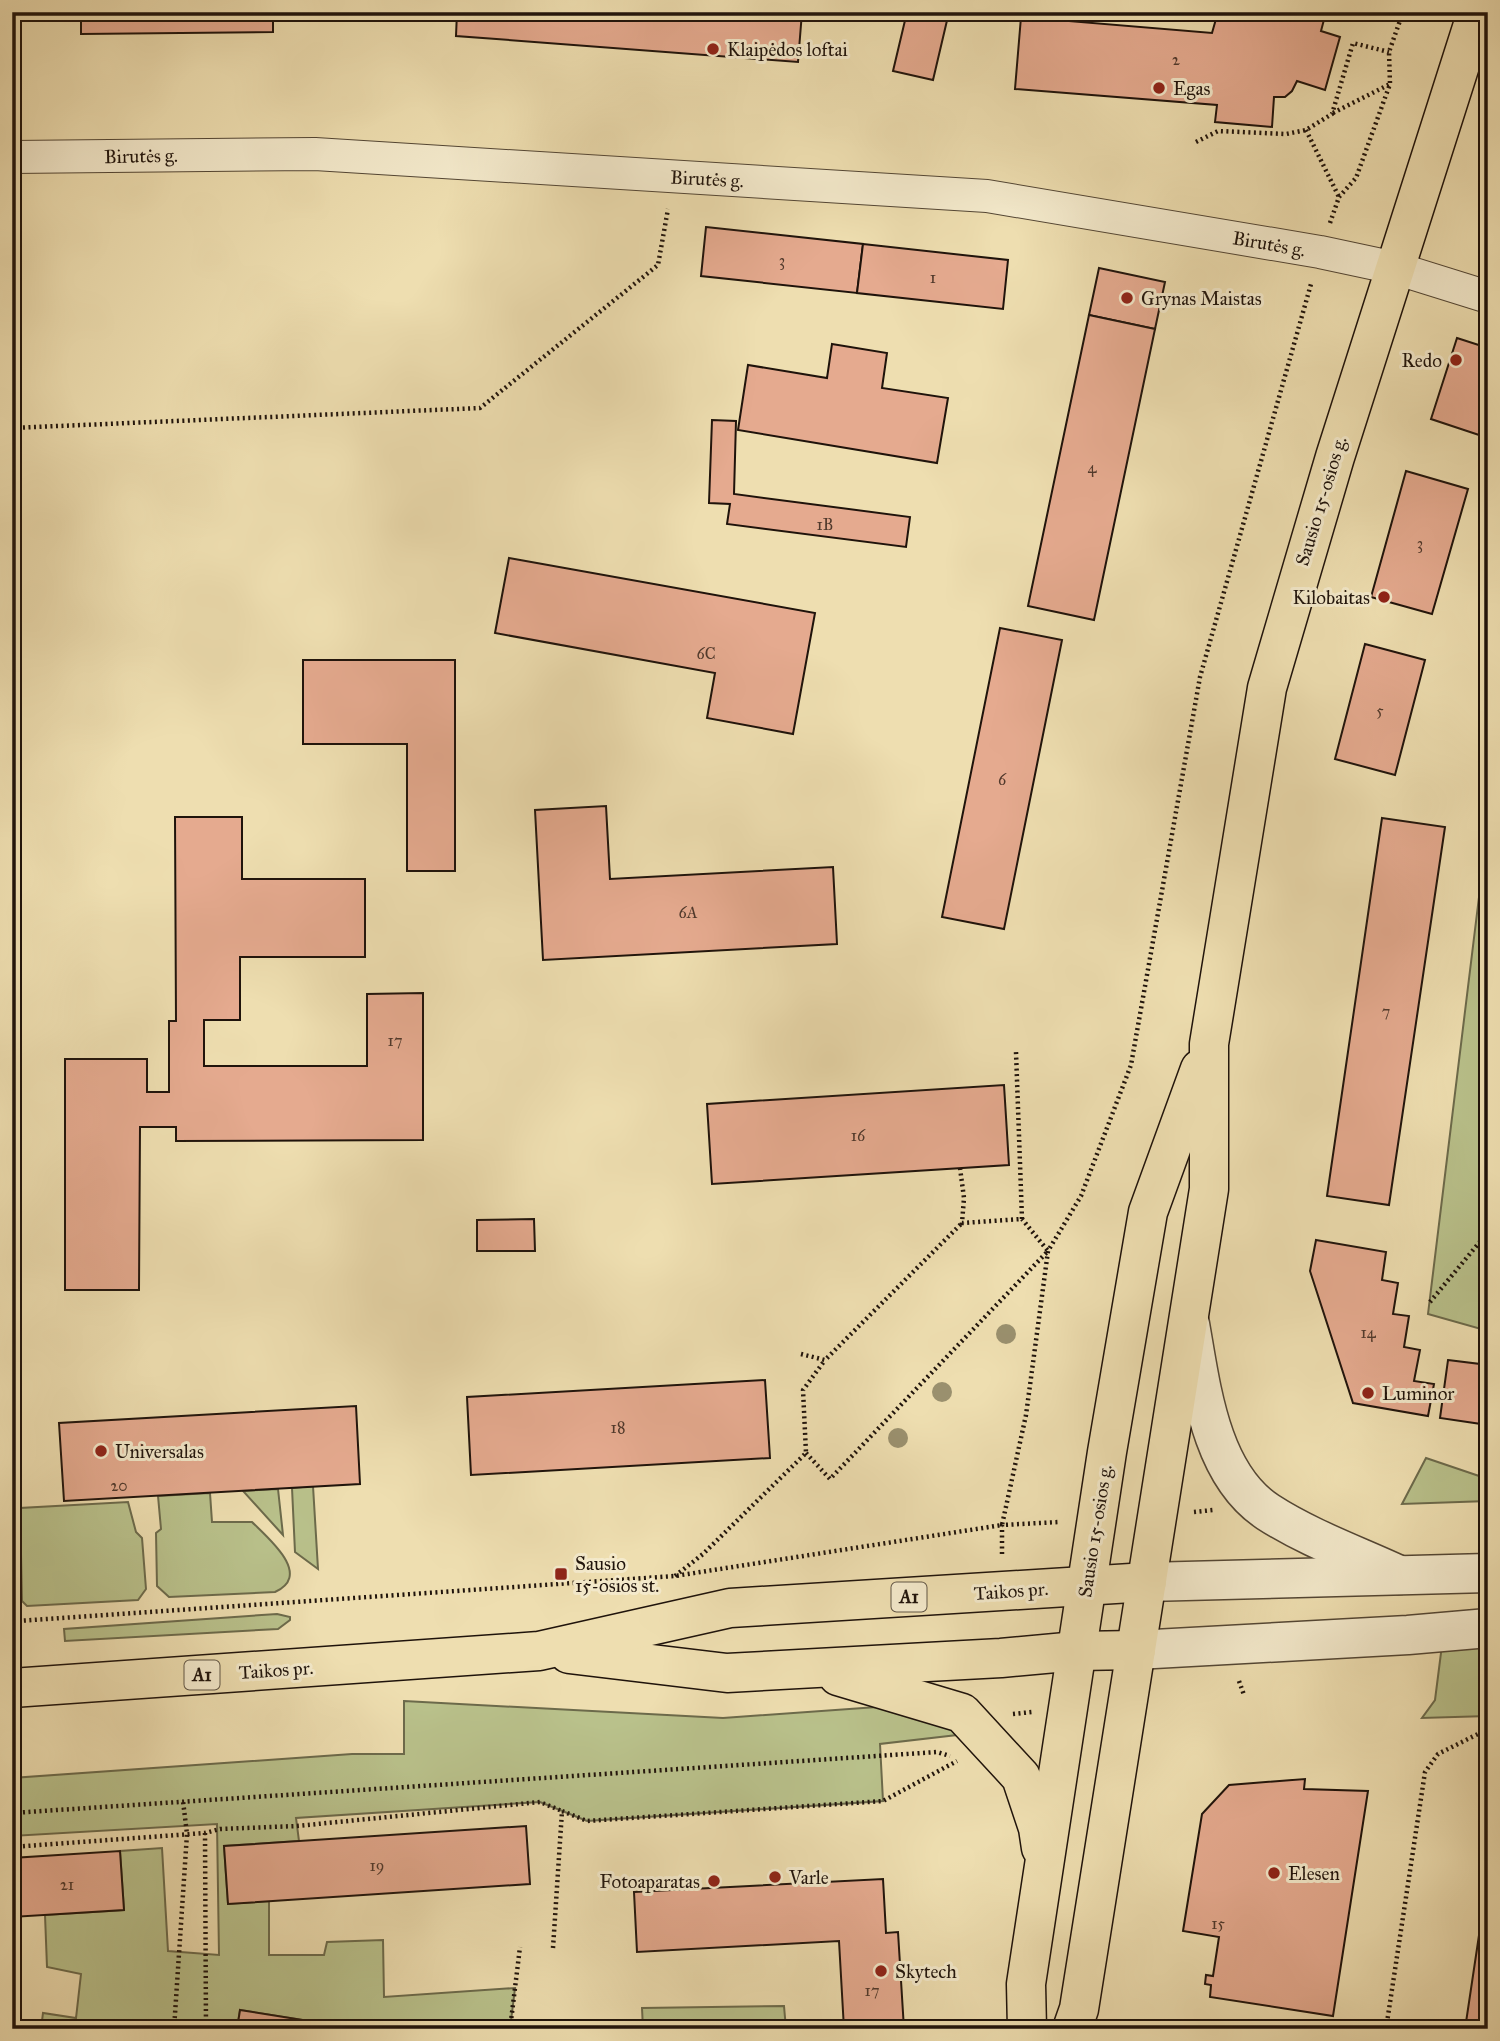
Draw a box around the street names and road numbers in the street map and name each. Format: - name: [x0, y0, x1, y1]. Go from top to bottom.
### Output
- street label: Birutės g.: [104, 144, 178, 169]
- street label: Birutės g.: [670, 166, 744, 193]
- street label: Birutės g.: [1231, 226, 1307, 263]
- street label: Sausio 15-osios g.: [1290, 433, 1353, 569]
- street label: Sausio 15-osios g.: [1073, 1463, 1118, 1599]
- street label: Taikos pr.: [973, 1577, 1049, 1605]
- road number: A1: [892, 1582, 926, 1612]
- street label: Taikos pr.: [238, 1656, 314, 1684]
- road number: A1: [184, 1660, 220, 1690]

